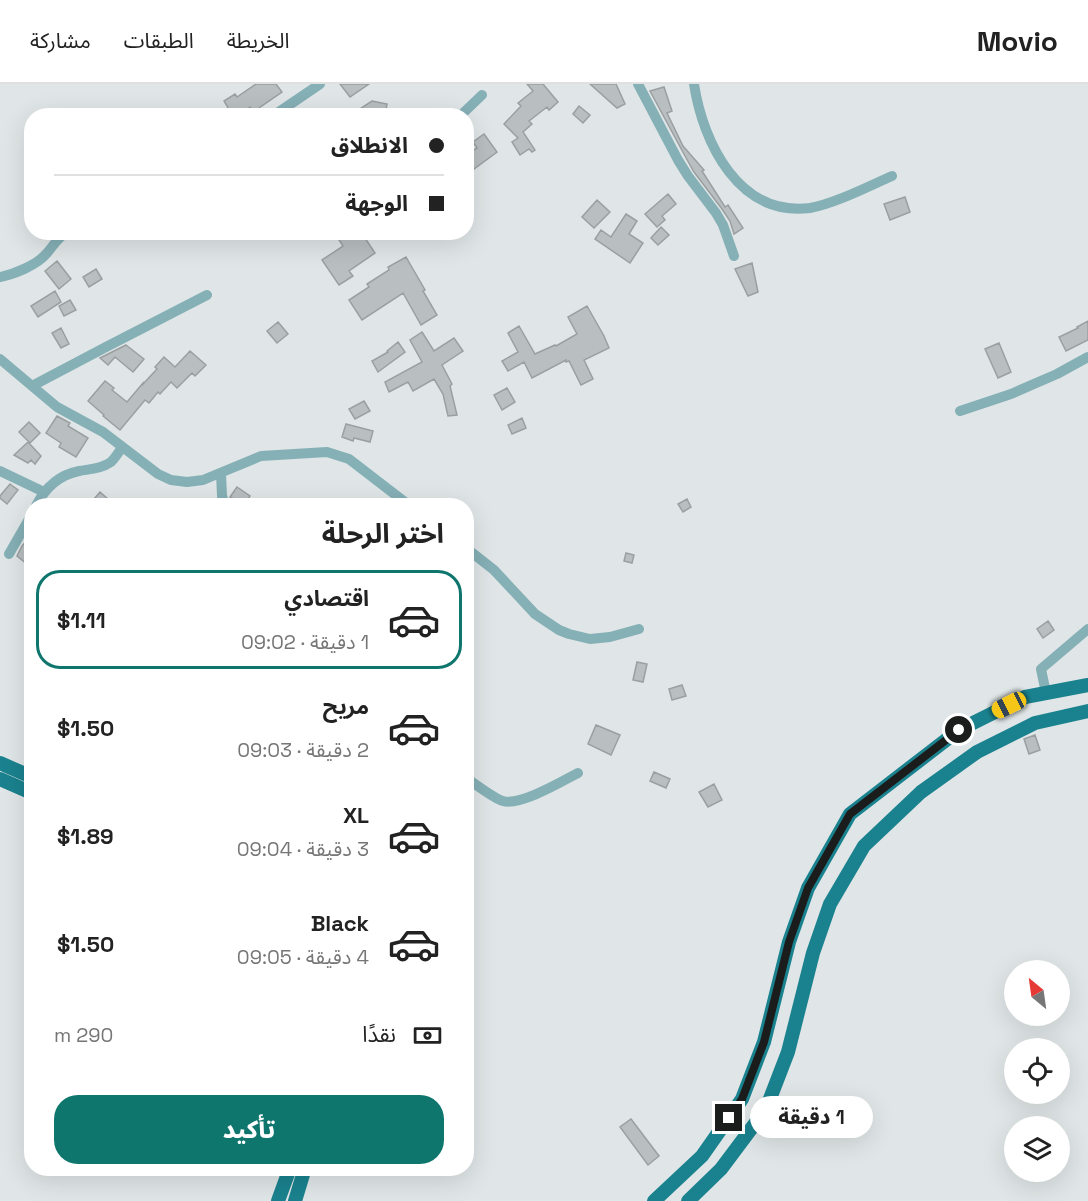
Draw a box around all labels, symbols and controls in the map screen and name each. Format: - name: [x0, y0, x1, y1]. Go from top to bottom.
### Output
- text: Movio: [977, 23, 1058, 59]
- text: مشاركة: [30, 27, 91, 54]
- text: الطبقات: [124, 27, 194, 54]
- text: الخريطة: [227, 27, 290, 54]
- text: الانطلاق: [331, 131, 408, 159]
- text: الوجهة: [345, 189, 408, 217]
- text: اختر الرحلة: [322, 516, 444, 551]
- text: اقتصادي: [284, 584, 369, 612]
- icon: car: [387, 593, 441, 647]
- text: $1.11: [57, 606, 106, 634]
- text: 1 دقيقة · 09:02: [241, 629, 369, 655]
- car: [989, 689, 1029, 721]
- text: مريح: [323, 692, 369, 720]
- icon: car: [387, 701, 441, 755]
- text: $1.50: [57, 714, 114, 742]
- route start: [945, 716, 972, 743]
- text: 2 دقيقة · 09:03: [237, 737, 369, 763]
- text: XL: [343, 801, 369, 829]
- icon: car: [387, 809, 441, 863]
- text: $1.89: [57, 822, 114, 850]
- text: 3 دقيقة · 09:04: [237, 836, 369, 862]
- text: Black: [311, 909, 369, 937]
- icon: car: [387, 917, 441, 971]
- text: $1.50: [57, 930, 114, 958]
- text: 4 دقيقة · 09:05: [237, 944, 369, 970]
- north arrow: [1004, 960, 1070, 1026]
- map controls: [1004, 960, 1070, 1182]
- icon: cash: [411, 1019, 444, 1052]
- text: نقدًا: [362, 1020, 396, 1048]
- text: 290 m: [54, 1022, 113, 1048]
- button: locate: [1004, 1038, 1070, 1104]
- button: تأكيد: [54, 1095, 444, 1164]
- callout: 1 دقيقة: [750, 1097, 873, 1139]
- route end: [715, 1104, 742, 1131]
- text: 1 دقيقة: [778, 1104, 845, 1130]
- button: layers: [1004, 1116, 1070, 1182]

